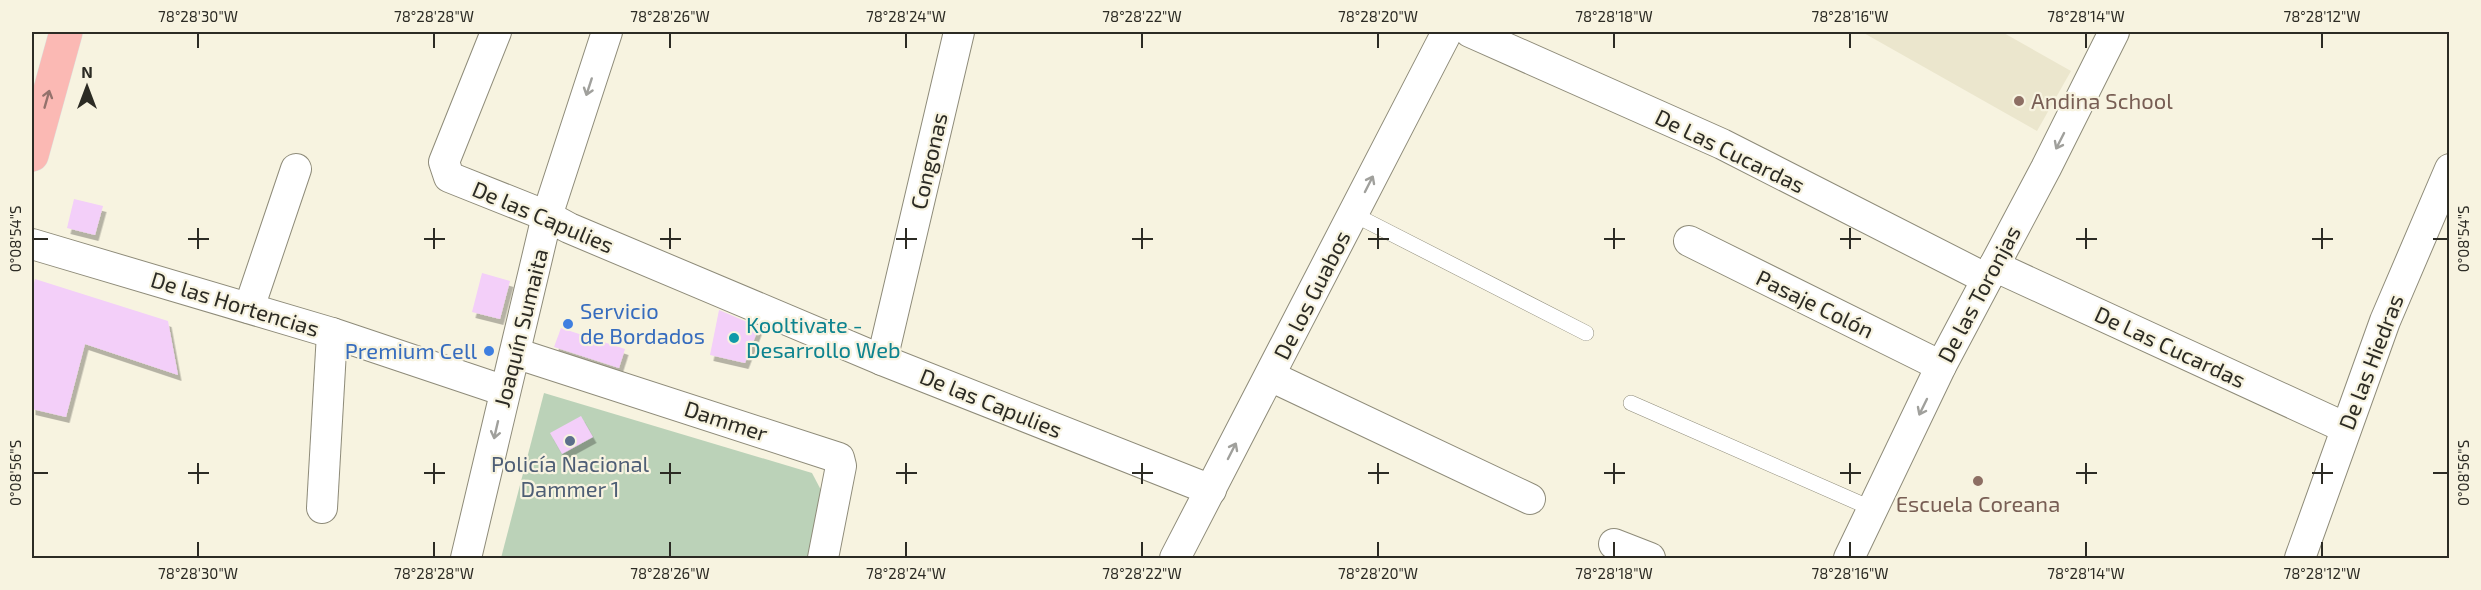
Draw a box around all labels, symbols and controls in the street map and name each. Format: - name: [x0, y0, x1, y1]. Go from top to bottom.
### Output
- text: 78°28'30"W: [158, 7, 238, 25]
- text: 78°28'28"W: [394, 7, 474, 25]
- text: 78°28'26"W: [630, 7, 710, 25]
- text: 78°28'24"W: [866, 7, 946, 25]
- text: 78°28'22"W: [1102, 7, 1182, 25]
- text: 78°28'20"W: [1338, 7, 1418, 25]
- text: 78°28'18"W: [1575, 7, 1653, 25]
- text: 78°28'16"W: [1812, 7, 1888, 25]
- text: 78°28'14"W: [2047, 7, 2125, 25]
- text: 78°28'12"W: [2284, 7, 2360, 25]
- north arrow: [57, 57, 117, 117]
- text: N: [81, 62, 93, 81]
- one-way arrow: [583, 77, 594, 96]
- place label: Andina School: [2031, 87, 2173, 113]
- one-way arrow: [42, 90, 53, 109]
- marker: Andina School: [2012, 94, 2026, 108]
- street label: De Las Cucardas: [1651, 103, 1809, 198]
- street label: Congonas: [904, 110, 952, 212]
- one-way arrow: [2054, 131, 2065, 149]
- street label: De las Capulies: [469, 175, 618, 258]
- one-way arrow: [1363, 176, 1375, 193]
- text: 0°08'54"S: [6, 206, 24, 272]
- text: 0°08'54"S: [2454, 206, 2472, 272]
- street label: De las Toronjas: [1931, 221, 2026, 367]
- street label: De los Guabos: [1267, 226, 1355, 363]
- street label: Joaquín Sumaita: [488, 246, 552, 410]
- street label: Pasaje Colón: [1752, 264, 1878, 344]
- street label: De las Hortencias: [148, 265, 323, 341]
- street label: De las Hiedras: [2332, 290, 2408, 433]
- place label: Servicio de Bordados: [580, 297, 705, 348]
- street label: De Las Cucardas: [2091, 300, 2250, 392]
- place label: Kooltivate - Desarrollo Web: [746, 311, 901, 362]
- marker: Servicio de Bordados: [561, 317, 575, 331]
- marker: Kooltivate - Desarrollo Web: [727, 331, 741, 345]
- place label: Premium Cell: [345, 337, 477, 363]
- marker: Premium Cell: [482, 344, 496, 358]
- street label: De las Capulies: [917, 362, 1066, 442]
- street label: Dammer: [681, 394, 771, 446]
- one-way arrow: [1917, 398, 1928, 416]
- one-way arrow: [490, 420, 501, 439]
- marker: Policía Nacional Dammer 1: [563, 434, 577, 448]
- text: 0°08'56"S: [6, 440, 24, 506]
- text: 0°08'56"S: [2454, 440, 2472, 506]
- one-way arrow: [1226, 442, 1238, 460]
- place label: Policía Nacional Dammer 1: [491, 450, 650, 501]
- marker: Escuela Coreana: [1971, 474, 1985, 488]
- place label: Escuela Coreana: [1896, 490, 2060, 516]
- text: 78°28'30"W: [158, 564, 238, 582]
- text: 78°28'28"W: [394, 564, 474, 582]
- text: 78°28'26"W: [630, 564, 710, 582]
- text: 78°28'24"W: [866, 564, 946, 582]
- text: 78°28'22"W: [1102, 564, 1182, 582]
- text: 78°28'20"W: [1338, 564, 1418, 582]
- text: 78°28'18"W: [1575, 564, 1653, 582]
- text: 78°28'16"W: [1812, 564, 1888, 582]
- text: 78°28'14"W: [2047, 564, 2125, 582]
- text: 78°28'12"W: [2284, 564, 2360, 582]

